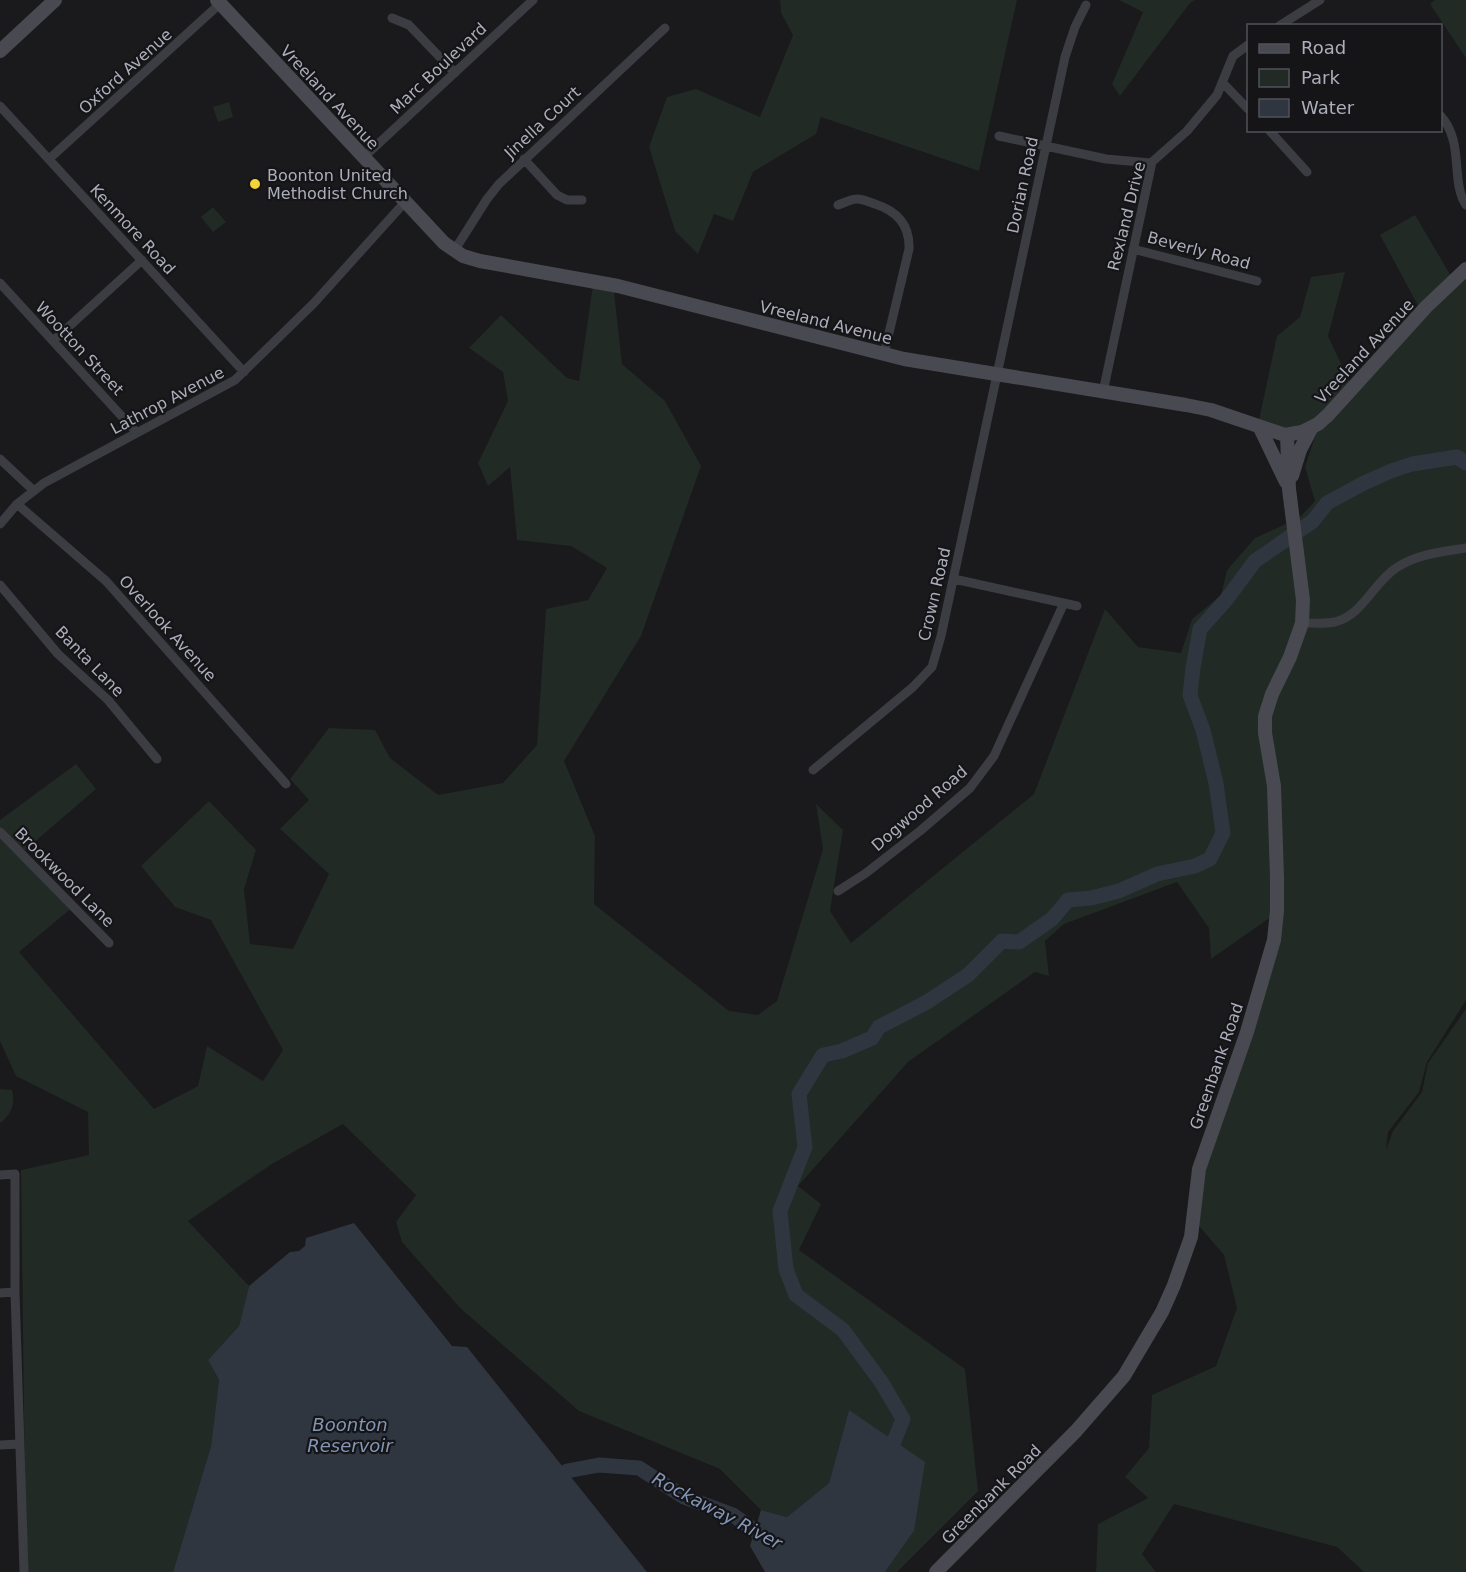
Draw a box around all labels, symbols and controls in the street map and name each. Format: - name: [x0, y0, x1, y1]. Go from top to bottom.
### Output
- street label: Marc Boulevard: [386, 19, 490, 118]
- legend: [1247, 24, 1442, 132]
- street label: Oxford Avenue: [75, 25, 176, 118]
- text: Road: [1301, 37, 1346, 58]
- street label: Vreeland Avenue: [276, 41, 383, 154]
- text: Park: [1301, 67, 1340, 88]
- street label: Jinella Court: [500, 82, 584, 163]
- text: Water: [1301, 97, 1355, 118]
- street label: Dorian Road: [1003, 135, 1042, 235]
- street label: Rexland Drive: [1104, 160, 1149, 273]
- place label: Boonton United Methodist Church: [267, 166, 408, 203]
- marker: Boonton United Methodist Church: [248, 177, 262, 191]
- street label: Kenmore Road: [86, 180, 179, 278]
- street label: Beverly Road: [1145, 228, 1252, 273]
- street label: Vreeland Avenue: [1311, 295, 1418, 408]
- street label: Vreeland Avenue: [758, 297, 894, 348]
- street label: Wootton Street: [32, 298, 128, 399]
- street label: Lathrop Avenue: [107, 363, 227, 438]
- street label: Crown Road: [914, 545, 955, 643]
- street label: Overlook Avenue: [115, 571, 220, 685]
- street label: Banta Lane: [51, 622, 128, 701]
- street label: Dogwood Road: [868, 762, 971, 855]
- street label: Brookwood Lane: [11, 824, 118, 931]
- street label: Greenbank Road: [1186, 1000, 1247, 1132]
- water label: Boonton Reservoir: [307, 1414, 394, 1456]
- street label: Greenbank Road: [938, 1441, 1045, 1548]
- water label: Rockaway River: [649, 1468, 787, 1554]

